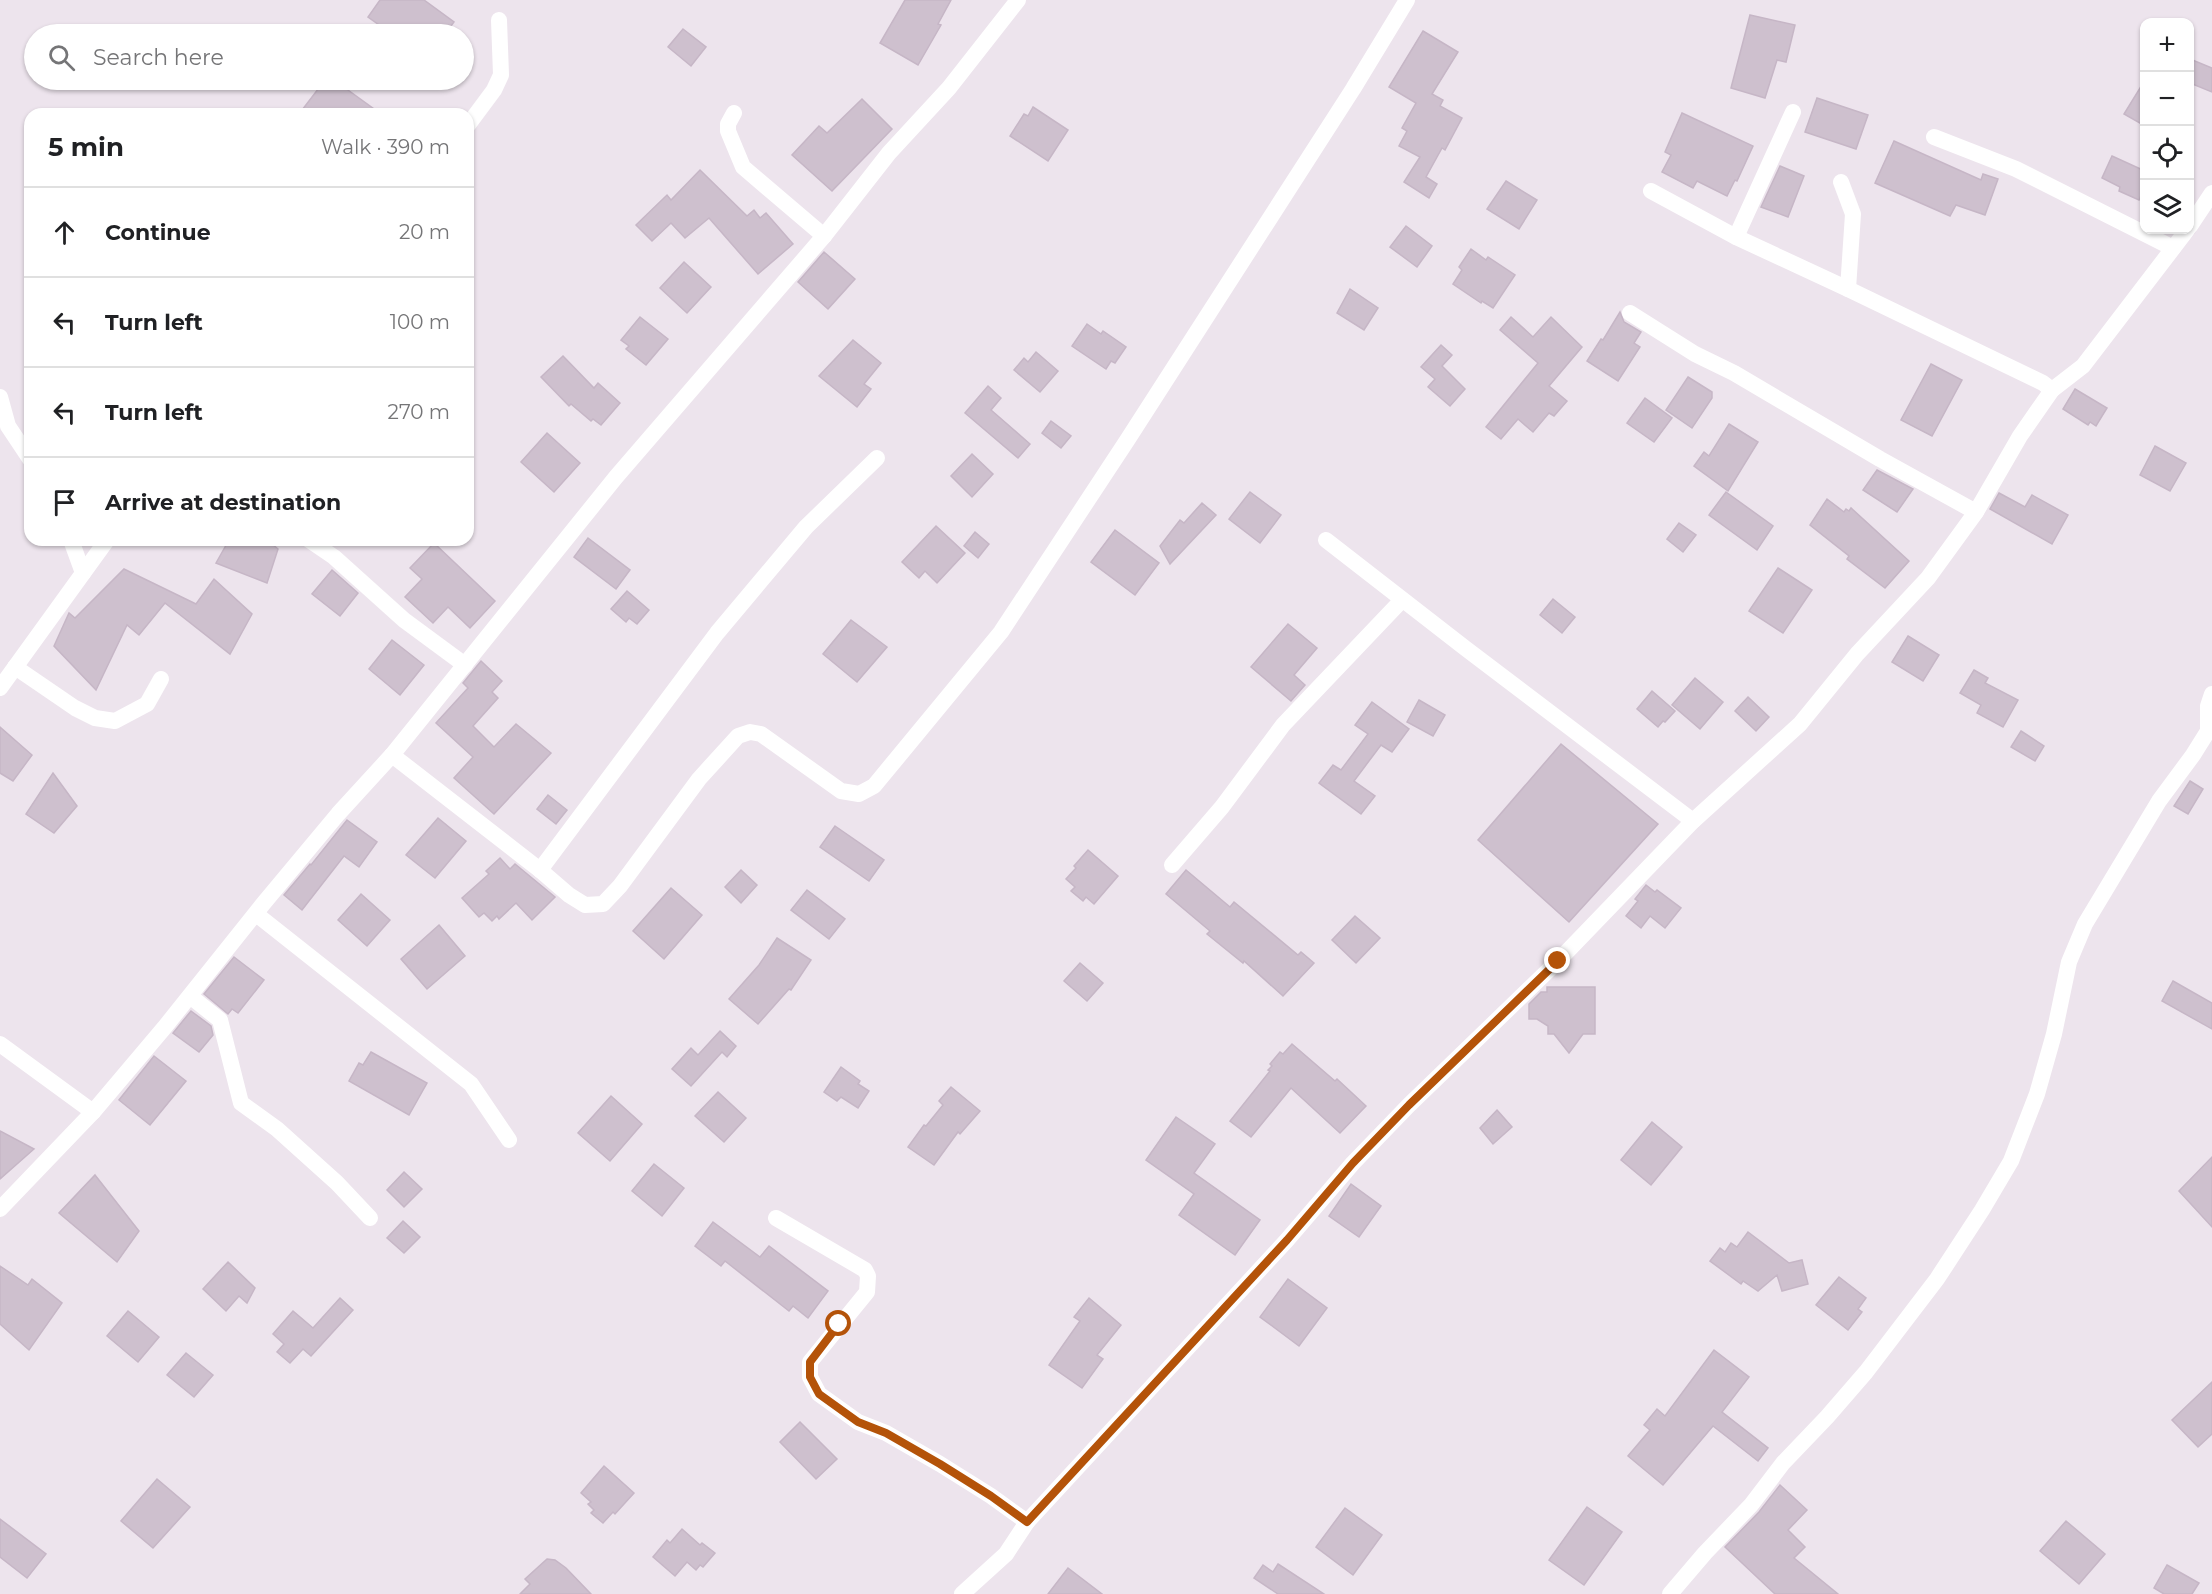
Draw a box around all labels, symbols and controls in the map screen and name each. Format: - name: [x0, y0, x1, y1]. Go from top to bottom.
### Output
- map controls: [2140, 18, 2194, 234]
- button: +: [2140, 18, 2194, 72]
- search box: [24, 24, 474, 90]
- icon: search: [45, 41, 78, 74]
- text: Search here: [93, 44, 224, 71]
- button: −: [2140, 72, 2194, 126]
- button: locate: [2140, 126, 2194, 180]
- text: 5 min: [48, 131, 124, 163]
- text: Walk · 390 m: [321, 135, 450, 159]
- button: layers: [2140, 180, 2194, 234]
- icon: ahead: [48, 216, 81, 249]
- text: Continue: [105, 219, 211, 246]
- text: 20 m: [399, 220, 450, 244]
- icon: left: [48, 306, 81, 339]
- text: Turn left: [105, 309, 203, 336]
- text: 100 m: [390, 310, 450, 334]
- icon: left: [48, 396, 81, 429]
- text: Turn left: [105, 399, 203, 426]
- text: 270 m: [388, 400, 450, 424]
- icon: arrive: [48, 486, 81, 519]
- text: Arrive at destination: [105, 489, 341, 516]
- route end: [1544, 947, 1570, 973]
- route start: [825, 1310, 851, 1336]

